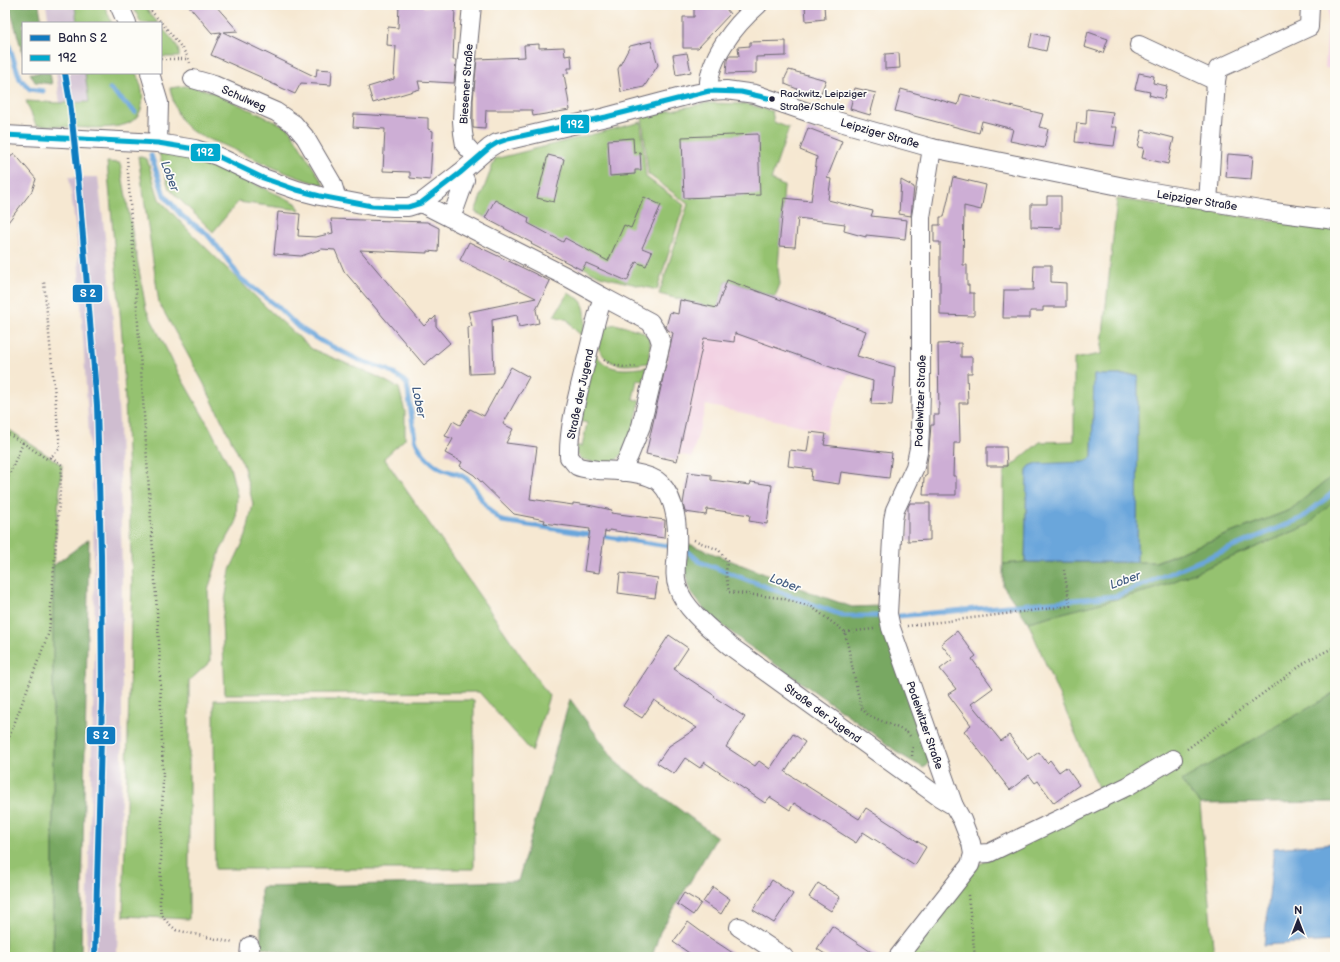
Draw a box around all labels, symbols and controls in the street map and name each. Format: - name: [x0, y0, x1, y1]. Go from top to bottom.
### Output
- legend: [22, 22, 162, 74]
- text: Bahn S 2: [58, 31, 107, 46]
- street label: Biesener Straße: [457, 43, 476, 125]
- text: 192: [58, 51, 77, 66]
- street label: Schulweg: [220, 83, 268, 114]
- place label: Rackwitz, Leipziger Straße/Schule: [780, 88, 867, 113]
- marker: Rackwitz, Leipziger Straße/Schule: [767, 94, 777, 104]
- line badge: 192: [560, 114, 590, 134]
- street label: Leipziger Straße: [839, 116, 921, 151]
- text: 192: [566, 118, 584, 131]
- line badge: 192: [190, 143, 221, 162]
- text: 192: [196, 146, 214, 159]
- water label: Lober: [157, 159, 183, 195]
- street label: Leipziger Straße: [1156, 188, 1239, 213]
- line badge: S 2: [72, 284, 103, 303]
- text: S 2: [80, 287, 97, 300]
- street label: Straße der Jugend: [565, 348, 596, 440]
- street label: Podelwitzer Straße: [912, 354, 929, 447]
- water label: Lober: [408, 385, 429, 421]
- water label: Lober: [1108, 568, 1144, 593]
- water label: Lober: [767, 571, 804, 597]
- street label: Podelwitzer Straße: [903, 679, 946, 771]
- street label: Straße der Jugend: [782, 681, 864, 746]
- line badge: S 2: [86, 726, 116, 745]
- text: S 2: [93, 729, 110, 742]
- north arrow: [1278, 900, 1318, 940]
- text: N: [1294, 904, 1302, 917]

